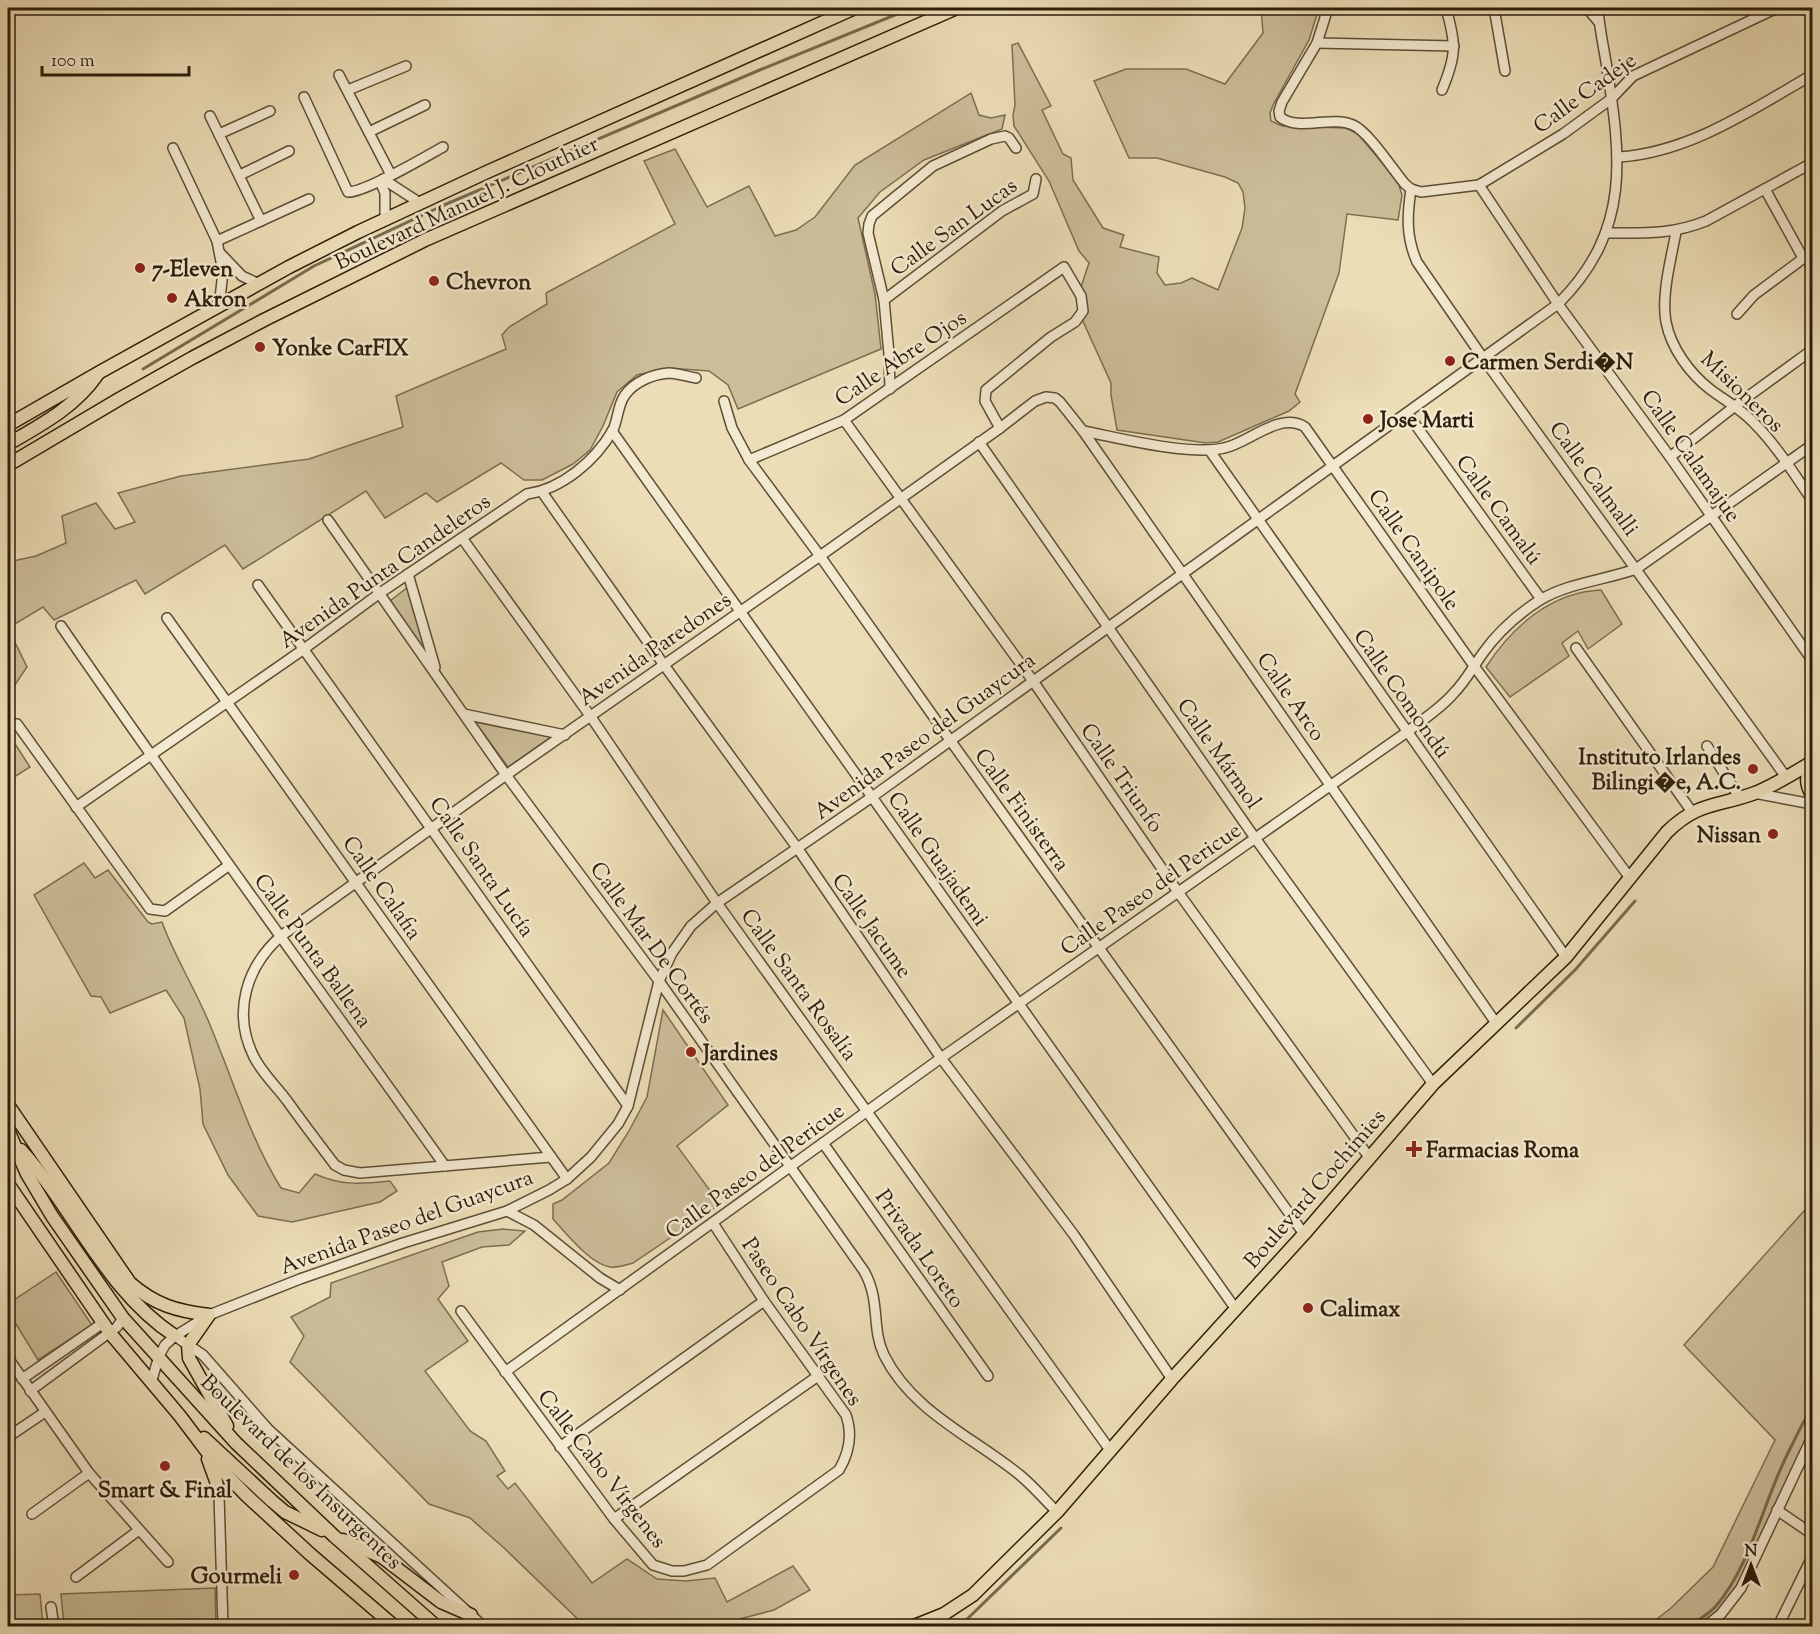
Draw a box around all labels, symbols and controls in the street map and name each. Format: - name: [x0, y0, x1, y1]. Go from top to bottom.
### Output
- scale bar: [42, 39, 189, 77]
- street label: Calle Cadeje: [1528, 46, 1644, 143]
- text: 100 m: [51, 49, 95, 75]
- street label: Boulevard Manuel J. Clouthier: [330, 129, 605, 280]
- street label: Calle San Lucas: [885, 171, 1025, 286]
- place label: 7-Eleven: [152, 255, 233, 287]
- marker: 7-Eleven: [133, 261, 147, 275]
- place label: Chevron: [446, 268, 531, 300]
- marker: Chevron: [427, 274, 441, 288]
- place label: Akron: [184, 285, 247, 317]
- marker: Akron: [165, 291, 179, 305]
- street label: Calle Abre Ojos: [829, 303, 974, 416]
- place label: Yonke CarFIX: [272, 334, 409, 366]
- marker: Yonke CarFIX: [253, 340, 267, 354]
- street label: Misioneros: [1692, 345, 1790, 441]
- place label: Carmen Serdi�N: [1462, 348, 1634, 380]
- marker: Carmen Serdi�N: [1443, 354, 1457, 368]
- street label: Calle Calamajue: [1632, 384, 1747, 530]
- place label: Jose Marti: [1378, 406, 1475, 438]
- marker: Jose Marti: [1361, 412, 1375, 426]
- street label: Calle Calmalli: [1540, 416, 1645, 544]
- street label: Calle Camalú: [1447, 449, 1549, 573]
- street label: Calle Canipole: [1359, 484, 1466, 618]
- street label: Avenida Punta Candeleros: [273, 487, 498, 658]
- street label: Avenida Paredones: [573, 586, 739, 715]
- street label: Calle Comondú: [1344, 624, 1457, 766]
- street label: Avenida Paseo del Guaycura: [808, 646, 1043, 829]
- street label: Calle Arco: [1247, 647, 1332, 749]
- street label: Calle Mármol: [1167, 693, 1268, 817]
- street label: Calle Triunfo: [1071, 717, 1170, 840]
- street label: Calle Finisterra: [965, 743, 1076, 879]
- place label: Instituto Irlandes Bilingi�e, A.C.: [1579, 743, 1741, 800]
- marker: Instituto Irlandes Bilingi�e, A.C.: [1746, 762, 1760, 776]
- street label: Calle Guajademi: [878, 786, 995, 934]
- street label: Calle Santa Lucía: [420, 791, 541, 945]
- street label: Calle Paseo del Pericue: [1055, 816, 1249, 965]
- place label: Nissan: [1697, 821, 1761, 853]
- marker: Nissan: [1766, 827, 1780, 841]
- street label: Calle Calafia: [333, 830, 428, 947]
- street label: Calle Mar De Cortés: [581, 856, 720, 1032]
- street label: Calle Punta Ballena: [245, 868, 379, 1036]
- street label: Calle Jacume: [823, 868, 919, 986]
- street label: Calle Santa Rosalía: [731, 903, 864, 1069]
- place label: Jardines: [701, 1039, 778, 1071]
- marker: Jardines: [684, 1045, 698, 1059]
- street label: Calle Paseo del Pericue: [660, 1096, 852, 1248]
- street label: Boulevard Cochimies: [1238, 1103, 1395, 1277]
- place label: Farmacias Roma: [1426, 1136, 1580, 1168]
- marker: Farmacias Roma: [1407, 1142, 1421, 1156]
- street label: Avenida Paseo del Guaycura: [276, 1163, 538, 1285]
- street label: Privada Loreto: [866, 1184, 971, 1316]
- street label: Paseo Cabo Vírgenes: [732, 1232, 869, 1413]
- place label: Calimax: [1320, 1295, 1400, 1327]
- marker: Calimax: [1301, 1301, 1315, 1315]
- street label: Boulevard de los Insurgentes: [192, 1368, 408, 1578]
- street label: Calle Cabo Vírgenes: [528, 1384, 673, 1556]
- marker: Smart & Final: [158, 1459, 172, 1473]
- place label: Smart & Final: [98, 1476, 233, 1508]
- north arrow: [1721, 1535, 1781, 1595]
- text: N: [1745, 1541, 1758, 1564]
- place label: Gourmeli: [191, 1562, 283, 1594]
- marker: Gourmeli: [287, 1568, 301, 1582]

